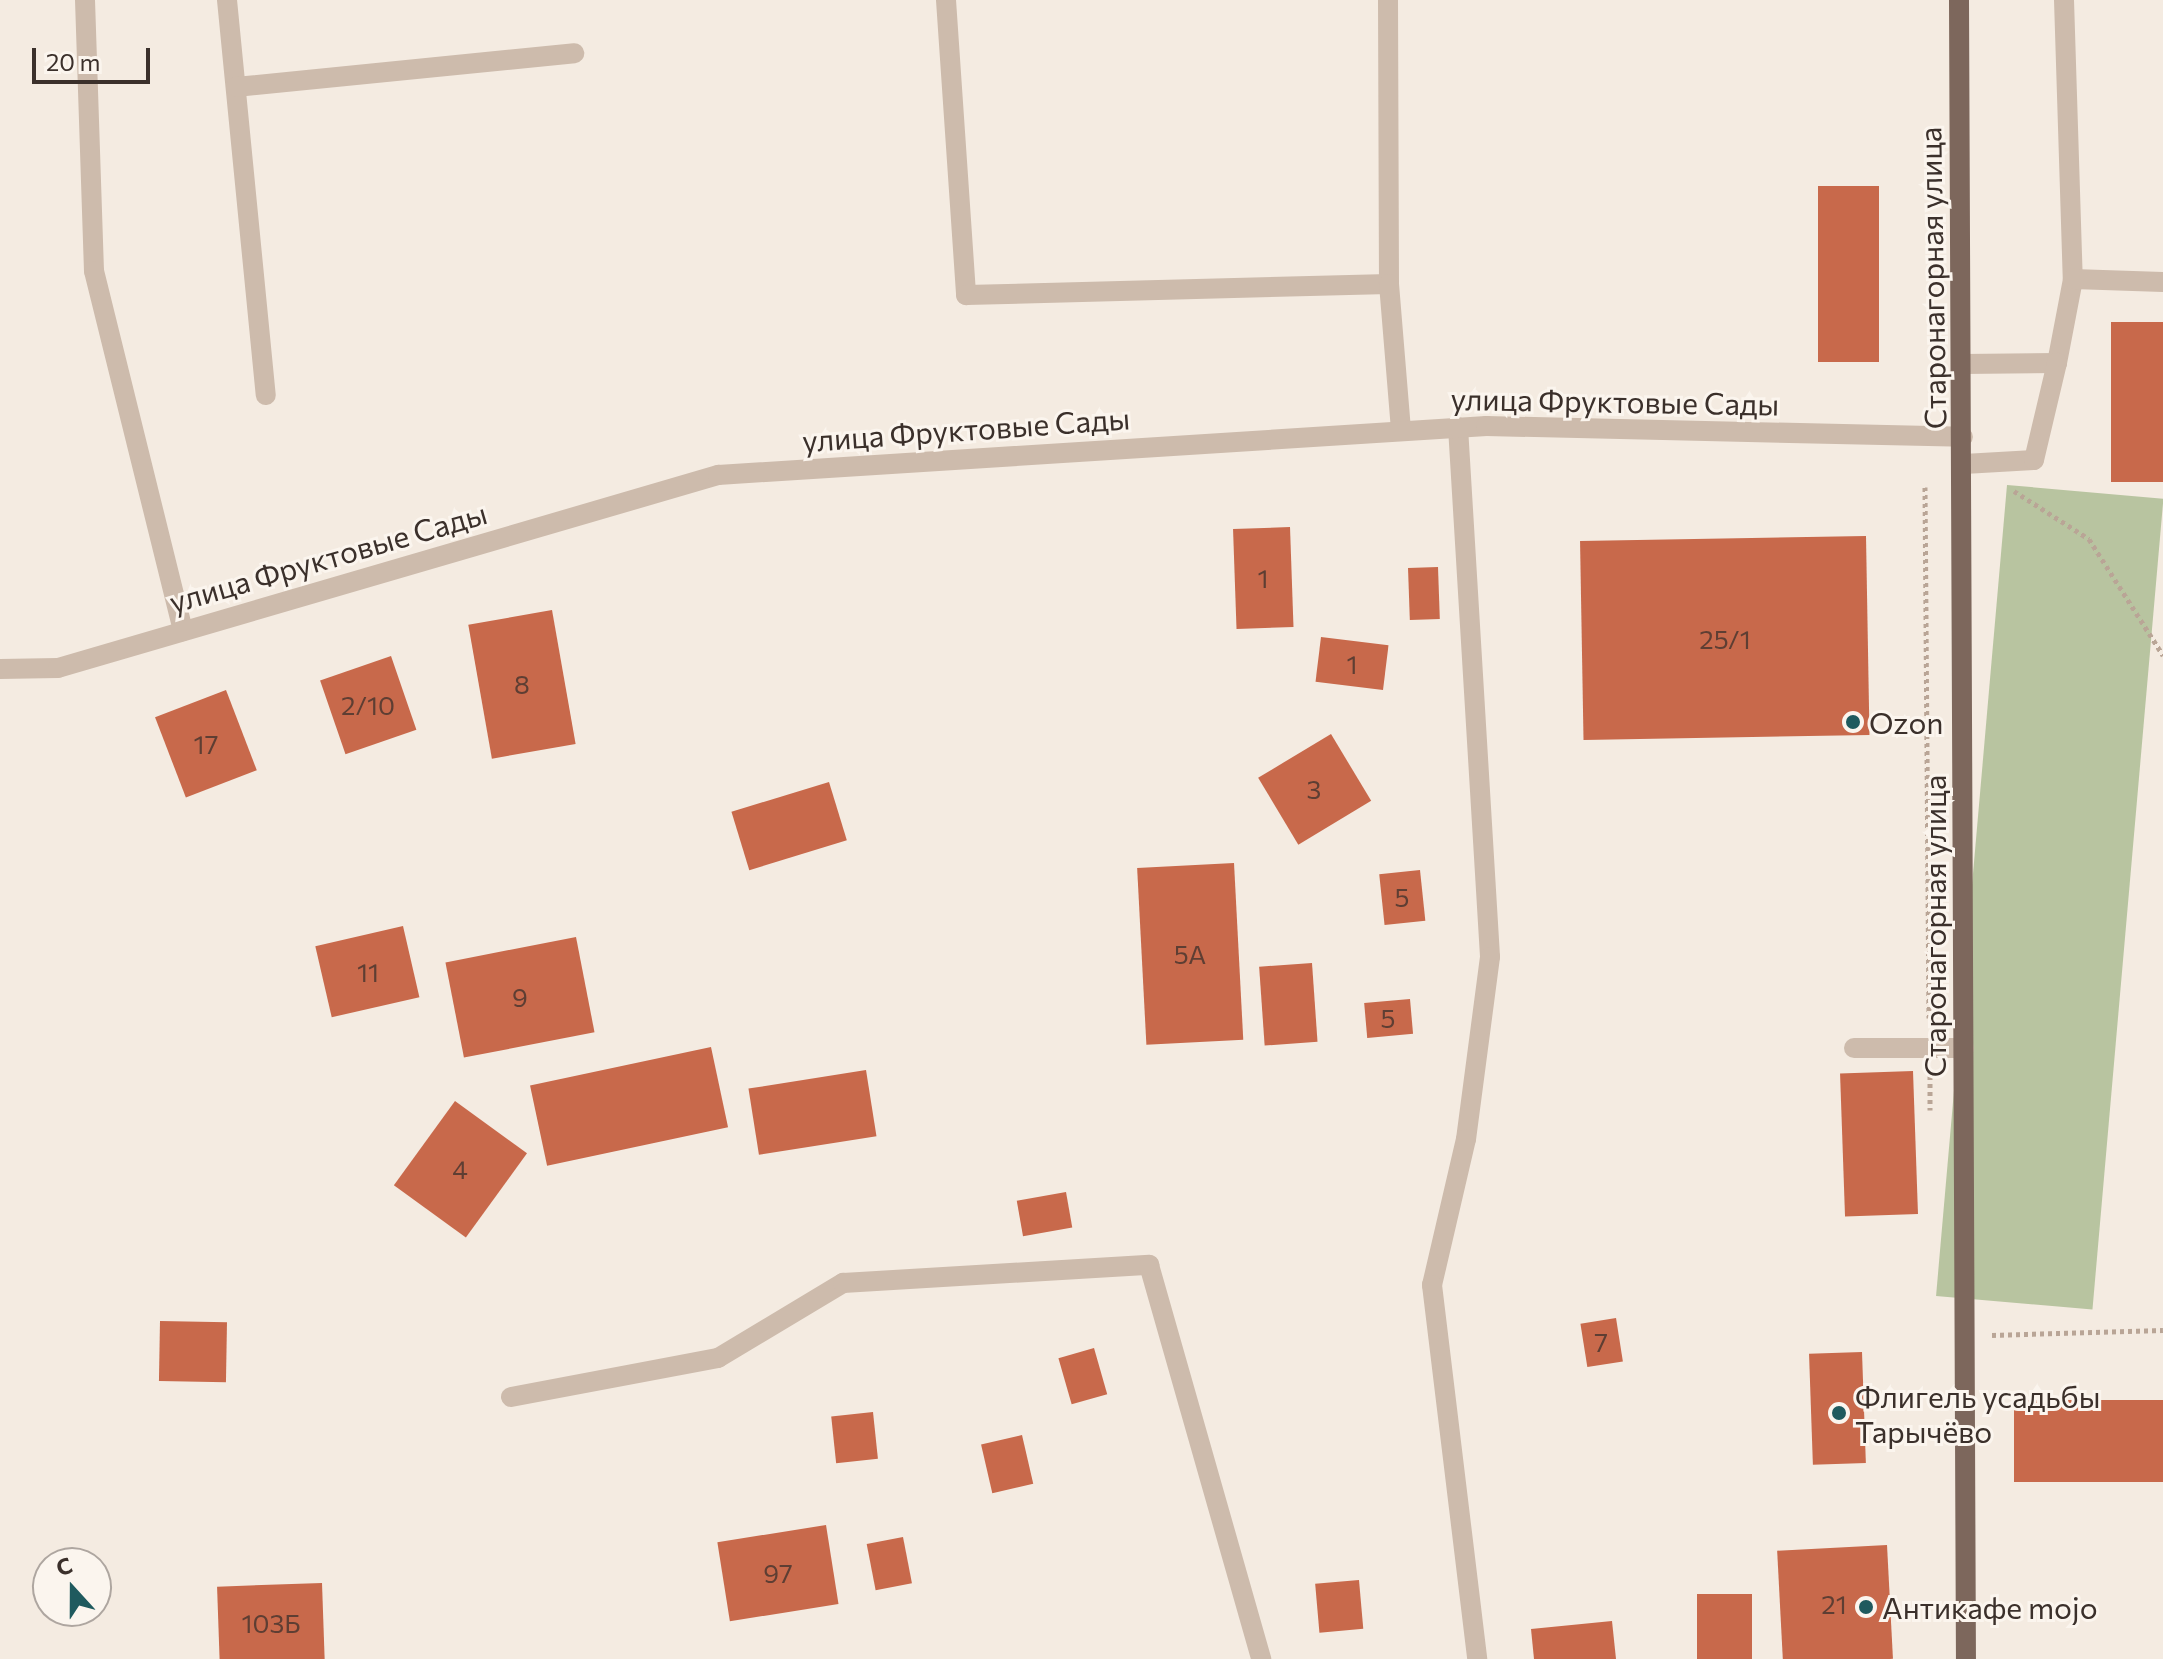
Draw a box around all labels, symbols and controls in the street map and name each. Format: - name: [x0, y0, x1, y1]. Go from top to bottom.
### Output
- scale bar: [36, 32, 154, 82]
- text: 20 m: [46, 47, 100, 76]
- street label: Старонагорная улица: [1911, 126, 1953, 430]
- street label: улица Фруктовые Сады: [1450, 380, 1780, 422]
- street label: улица Фруктовые Сады: [801, 400, 1131, 458]
- street label: улица Фруктовые Сады: [165, 494, 491, 620]
- house number: 1: [1257, 562, 1269, 594]
- house number: 25/1: [1699, 623, 1751, 655]
- house number: 1: [1346, 648, 1358, 680]
- house number: 8: [514, 668, 530, 700]
- house number: 2/10: [341, 689, 395, 721]
- place label: Ozon: [1869, 704, 1943, 740]
- marker: Ozon: [1844, 713, 1862, 731]
- house number: 17: [194, 728, 218, 760]
- house number: 3: [1307, 773, 1321, 805]
- street label: Старонагорная улица: [1916, 775, 1952, 1077]
- house number: 5: [1395, 881, 1409, 913]
- house number: 5А: [1174, 938, 1206, 970]
- house number: 11: [357, 956, 379, 988]
- house number: 9: [512, 981, 528, 1013]
- house number: 5: [1381, 1002, 1395, 1034]
- house number: 4: [452, 1153, 468, 1185]
- house number: 7: [1594, 1326, 1608, 1358]
- place label: Флигель усадьбы Тарычёво: [1855, 1378, 2101, 1448]
- marker: Флигель усадьбы Тарычёво: [1830, 1404, 1848, 1422]
- north arrow: [32, 1547, 112, 1627]
- text: С: [52, 1551, 76, 1581]
- house number: 97: [763, 1557, 793, 1589]
- house number: 21: [1821, 1588, 1847, 1620]
- place label: Антикафе mojo: [1882, 1589, 2098, 1625]
- marker: Антикафе mojo: [1857, 1598, 1875, 1616]
- house number: 103Б: [241, 1607, 301, 1639]

